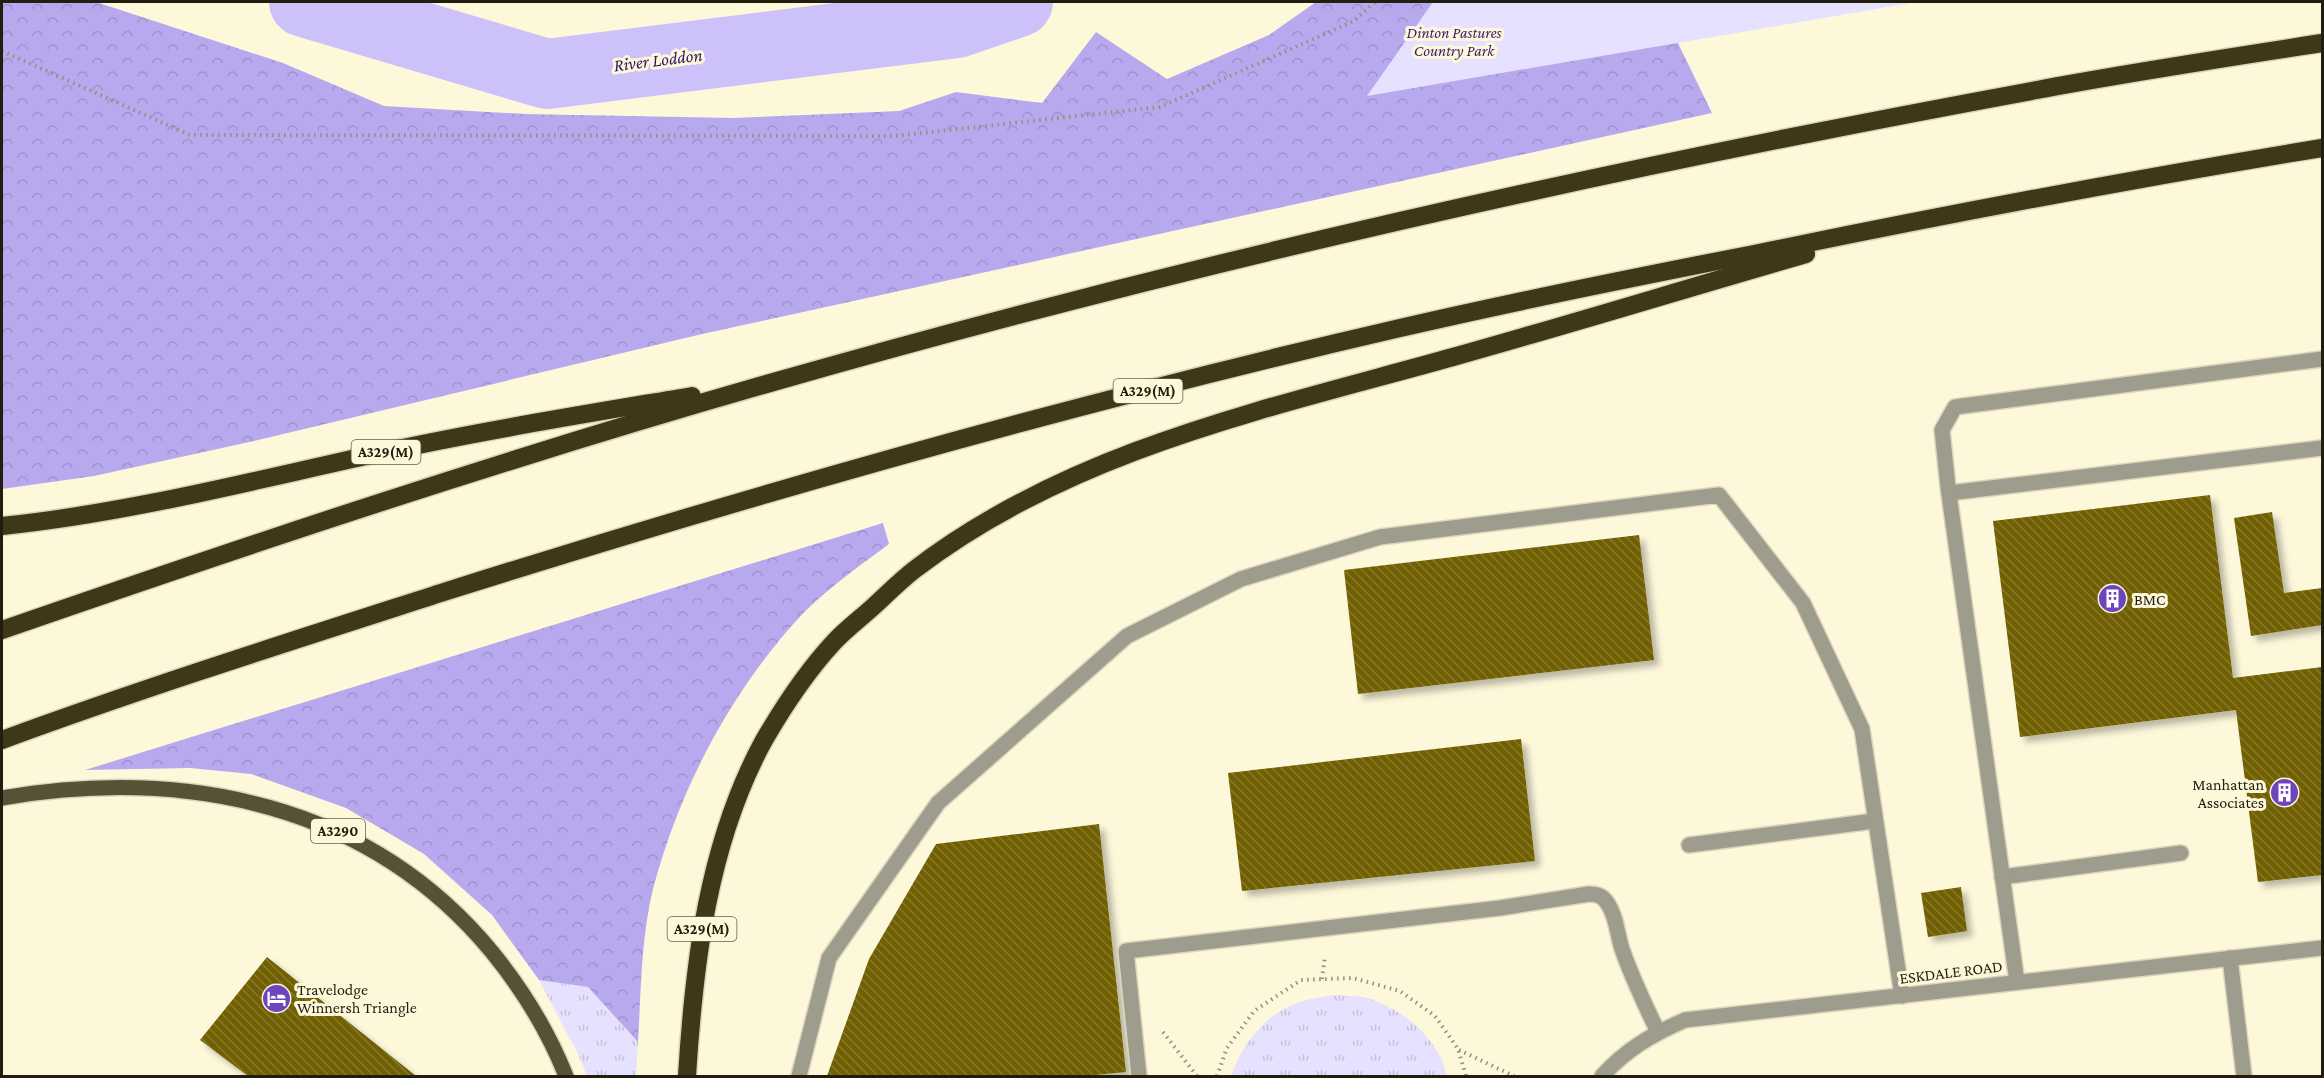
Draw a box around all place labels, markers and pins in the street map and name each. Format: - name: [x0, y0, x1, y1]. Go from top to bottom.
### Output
- building icon: BMC: [2097, 583, 2129, 615]
- place label: BMC: [2134, 591, 2165, 608]
- place label: Manhattan Associates: [2192, 776, 2264, 811]
- building icon: Manhattan Associates: [2269, 777, 2301, 809]
- place label: Travelodge Winnersh Triangle: [297, 981, 417, 1017]
- hotel icon: Travelodge Winnersh Triangle: [260, 982, 292, 1014]

